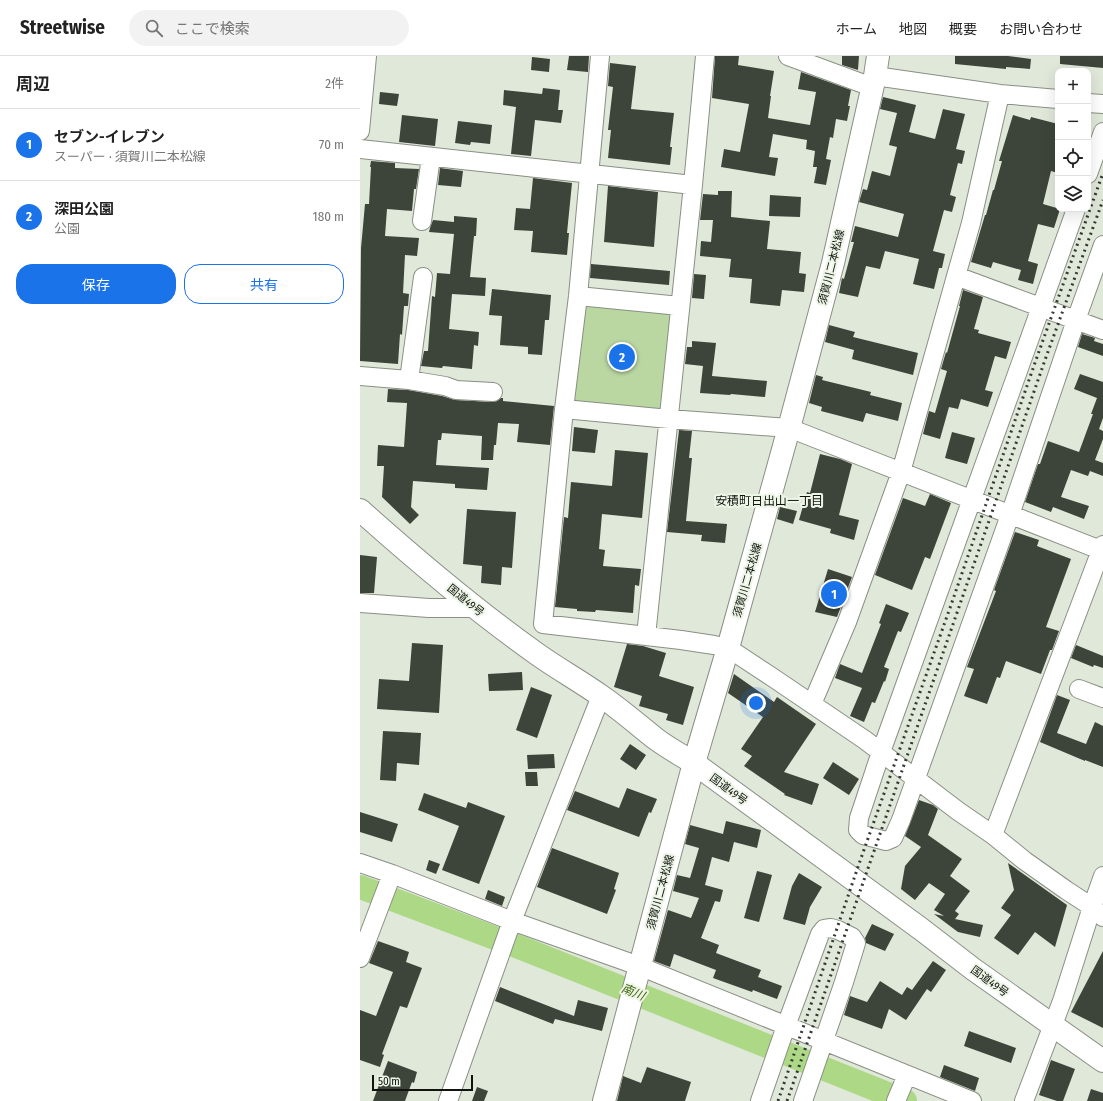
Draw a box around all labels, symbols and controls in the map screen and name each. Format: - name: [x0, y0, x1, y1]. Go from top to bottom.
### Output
- search box: [129, 10, 409, 46]
- text: Streetwise: [20, 16, 105, 39]
- icon: search: [143, 17, 165, 39]
- text: ここで検索: [175, 20, 250, 38]
- text: ホーム: [835, 21, 877, 38]
- text: 地図: [899, 21, 927, 38]
- text: 概要: [949, 21, 977, 38]
- text: お問い合わせ: [999, 21, 1083, 38]
- map controls: [1055, 68, 1091, 212]
- button: +: [1055, 68, 1091, 104]
- text: 周辺: [16, 74, 50, 95]
- text: 2件: [325, 76, 344, 91]
- button: −: [1055, 104, 1091, 140]
- text: セブン-イレブン: [54, 128, 165, 146]
- text: 1: [26, 137, 32, 152]
- text: 70 m: [319, 137, 344, 152]
- button: locate: [1055, 140, 1091, 176]
- text: スーパー · 須賀川二本松線: [54, 149, 206, 164]
- button: layers: [1055, 176, 1091, 212]
- text: 深田公園: [54, 200, 114, 218]
- text: 2: [26, 209, 32, 224]
- text: 180 m: [313, 209, 344, 224]
- text: 公園: [54, 221, 80, 236]
- street label: 須賀川二本松線: [816, 228, 847, 306]
- button: 保存: [16, 264, 176, 304]
- button: 共有: [184, 264, 344, 304]
- pin: 2: [609, 342, 635, 372]
- district label: 安積町日出山一丁目: [715, 494, 823, 508]
- street label: 須賀川二本松線: [731, 541, 764, 619]
- pin: 1: [821, 579, 847, 609]
- street label: 国道49号: [445, 582, 487, 619]
- your location: [746, 693, 766, 713]
- street label: 国道49号: [707, 771, 750, 807]
- street label: 須賀川二本松線: [644, 853, 677, 931]
- street label: 国道49号: [968, 963, 1011, 999]
- water label: 南川: [619, 981, 649, 1004]
- scale bar: [372, 1073, 473, 1092]
- text: 50 m: [378, 1075, 400, 1088]

